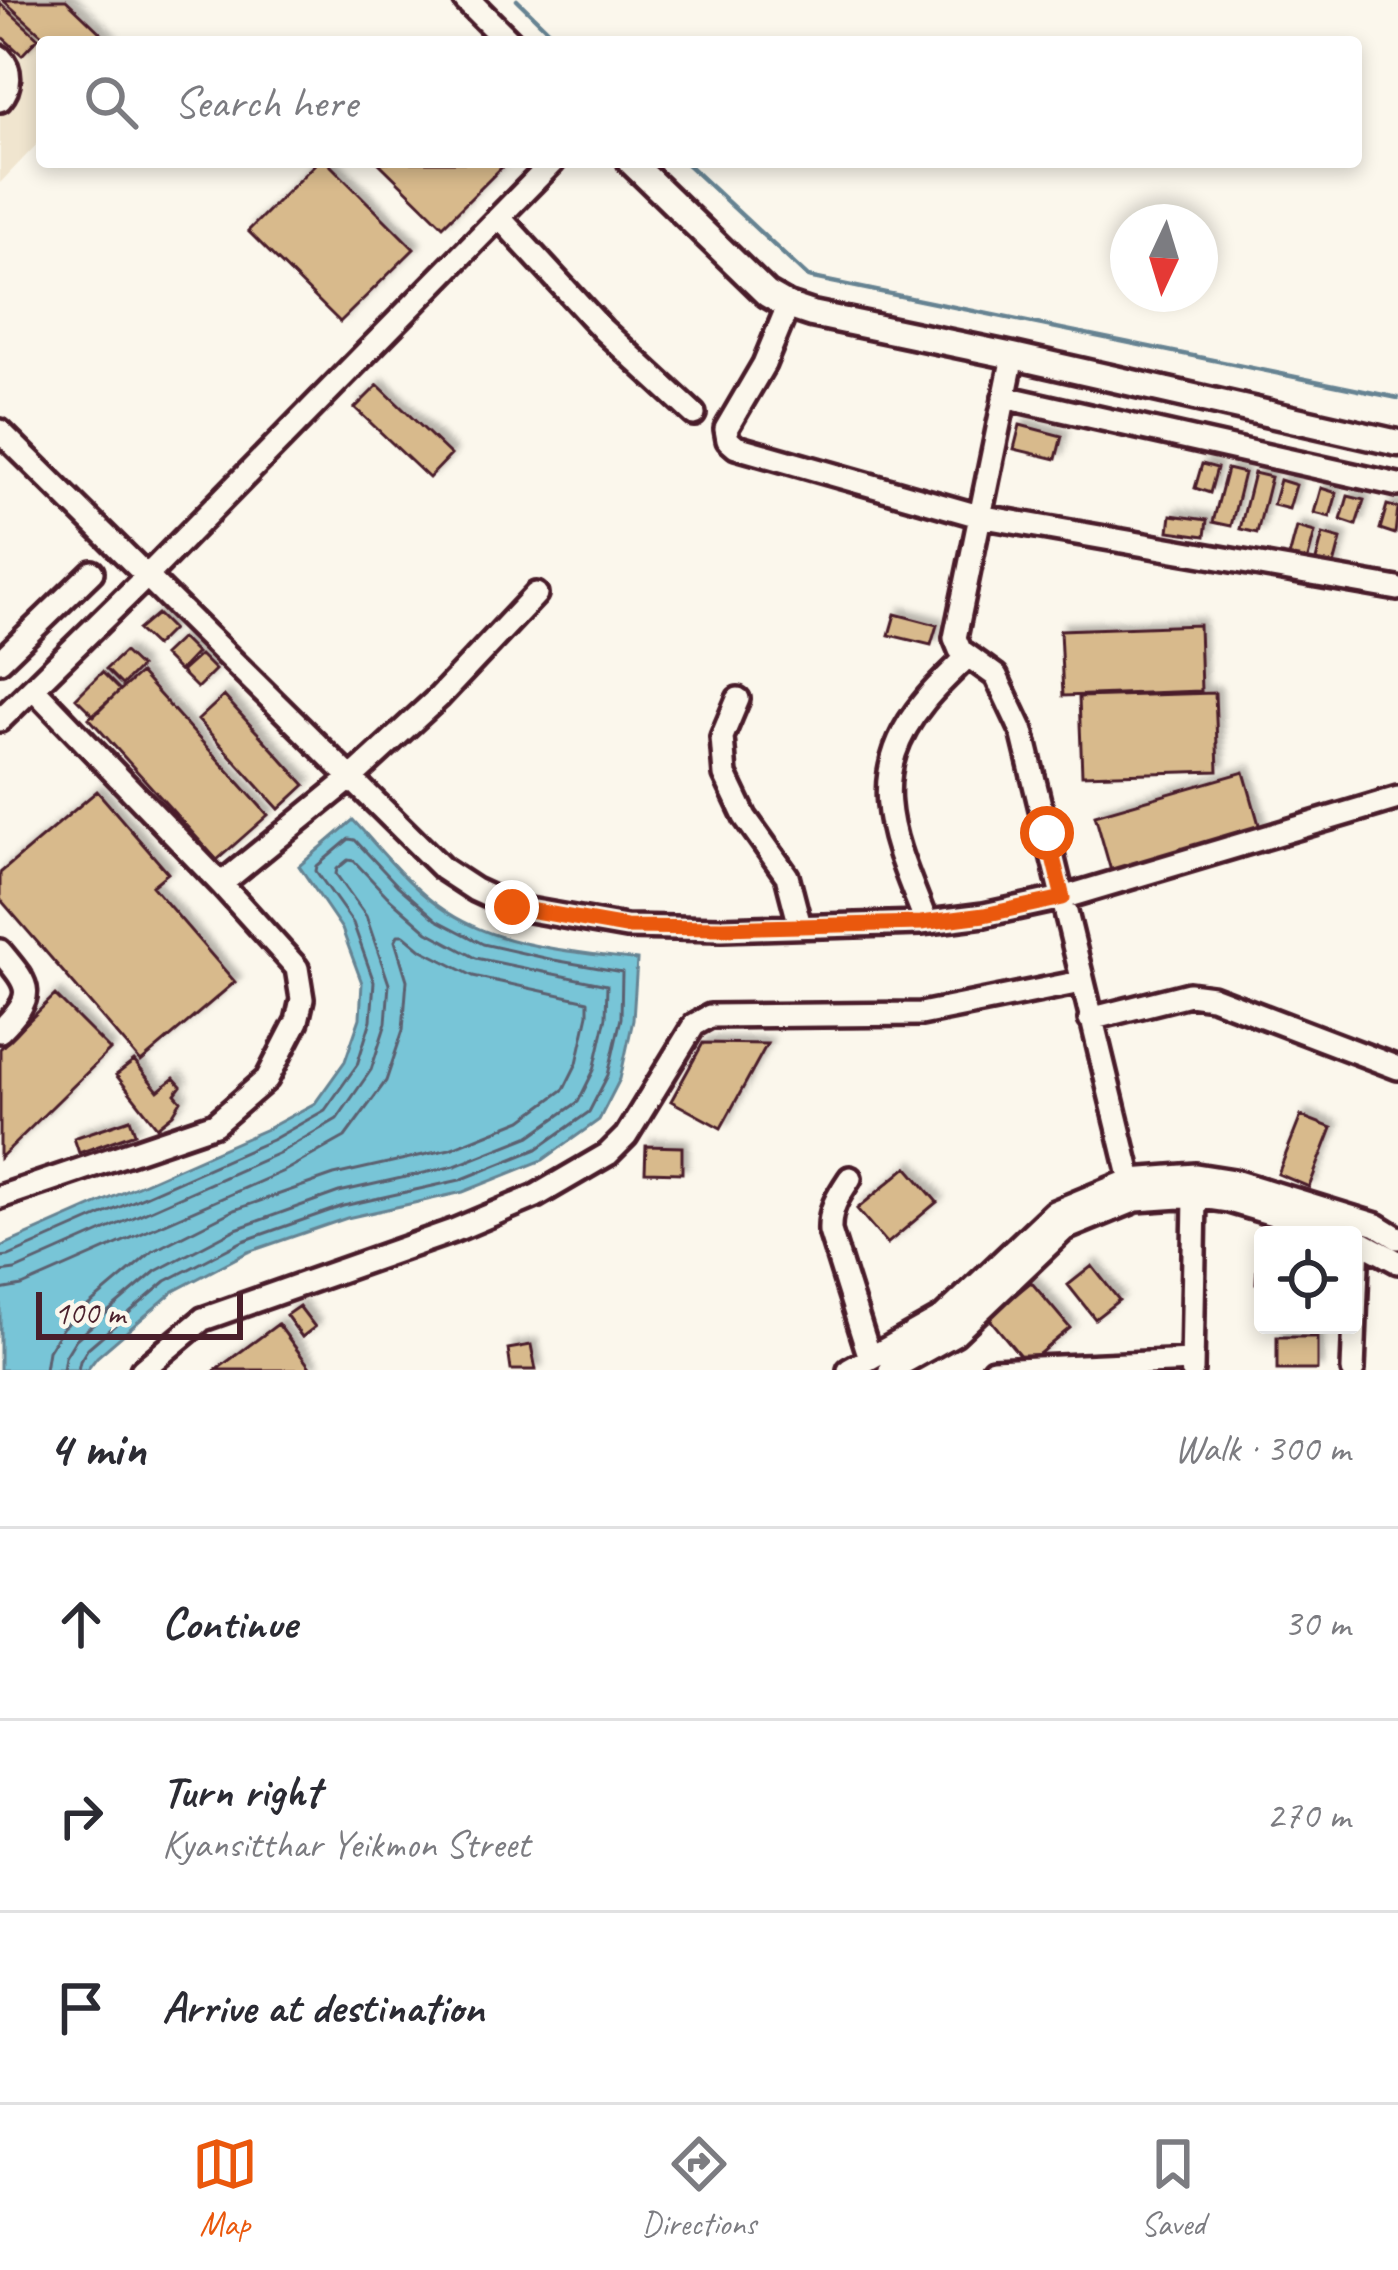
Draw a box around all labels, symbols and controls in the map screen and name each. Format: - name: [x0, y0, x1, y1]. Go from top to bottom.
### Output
- search box: [36, 36, 1362, 168]
- icon: search: [78, 69, 144, 135]
- text: Search here: [174, 74, 357, 131]
- north arrow: [1110, 204, 1218, 312]
- route start: [1020, 806, 1074, 860]
- route end: [485, 880, 539, 934]
- map controls: [1254, 1226, 1362, 1334]
- button: locate: [1254, 1226, 1362, 1334]
- scale bar: [36, 1286, 243, 1339]
- text: 100 m: [54, 1292, 125, 1334]
- text: 4 min: [48, 1416, 146, 1480]
- text: Walk · 300 m: [1174, 1424, 1350, 1473]
- icon: ahead: [48, 1591, 114, 1657]
- text: Continue: [162, 1595, 296, 1652]
- text: 30 m: [1284, 1599, 1350, 1648]
- text: Turn right: [162, 1763, 320, 1820]
- icon: right: [48, 1783, 114, 1849]
- text: 270 m: [1266, 1791, 1350, 1840]
- text: Kyansitthar Yeikmon Street: [162, 1820, 530, 1869]
- icon: arrive: [48, 1975, 114, 2041]
- text: Arrive at destination: [162, 1979, 484, 2036]
- tab: Map: [192, 2131, 258, 2245]
- tab: Directions: [642, 2131, 756, 2245]
- tab: Saved: [1140, 2131, 1206, 2245]

